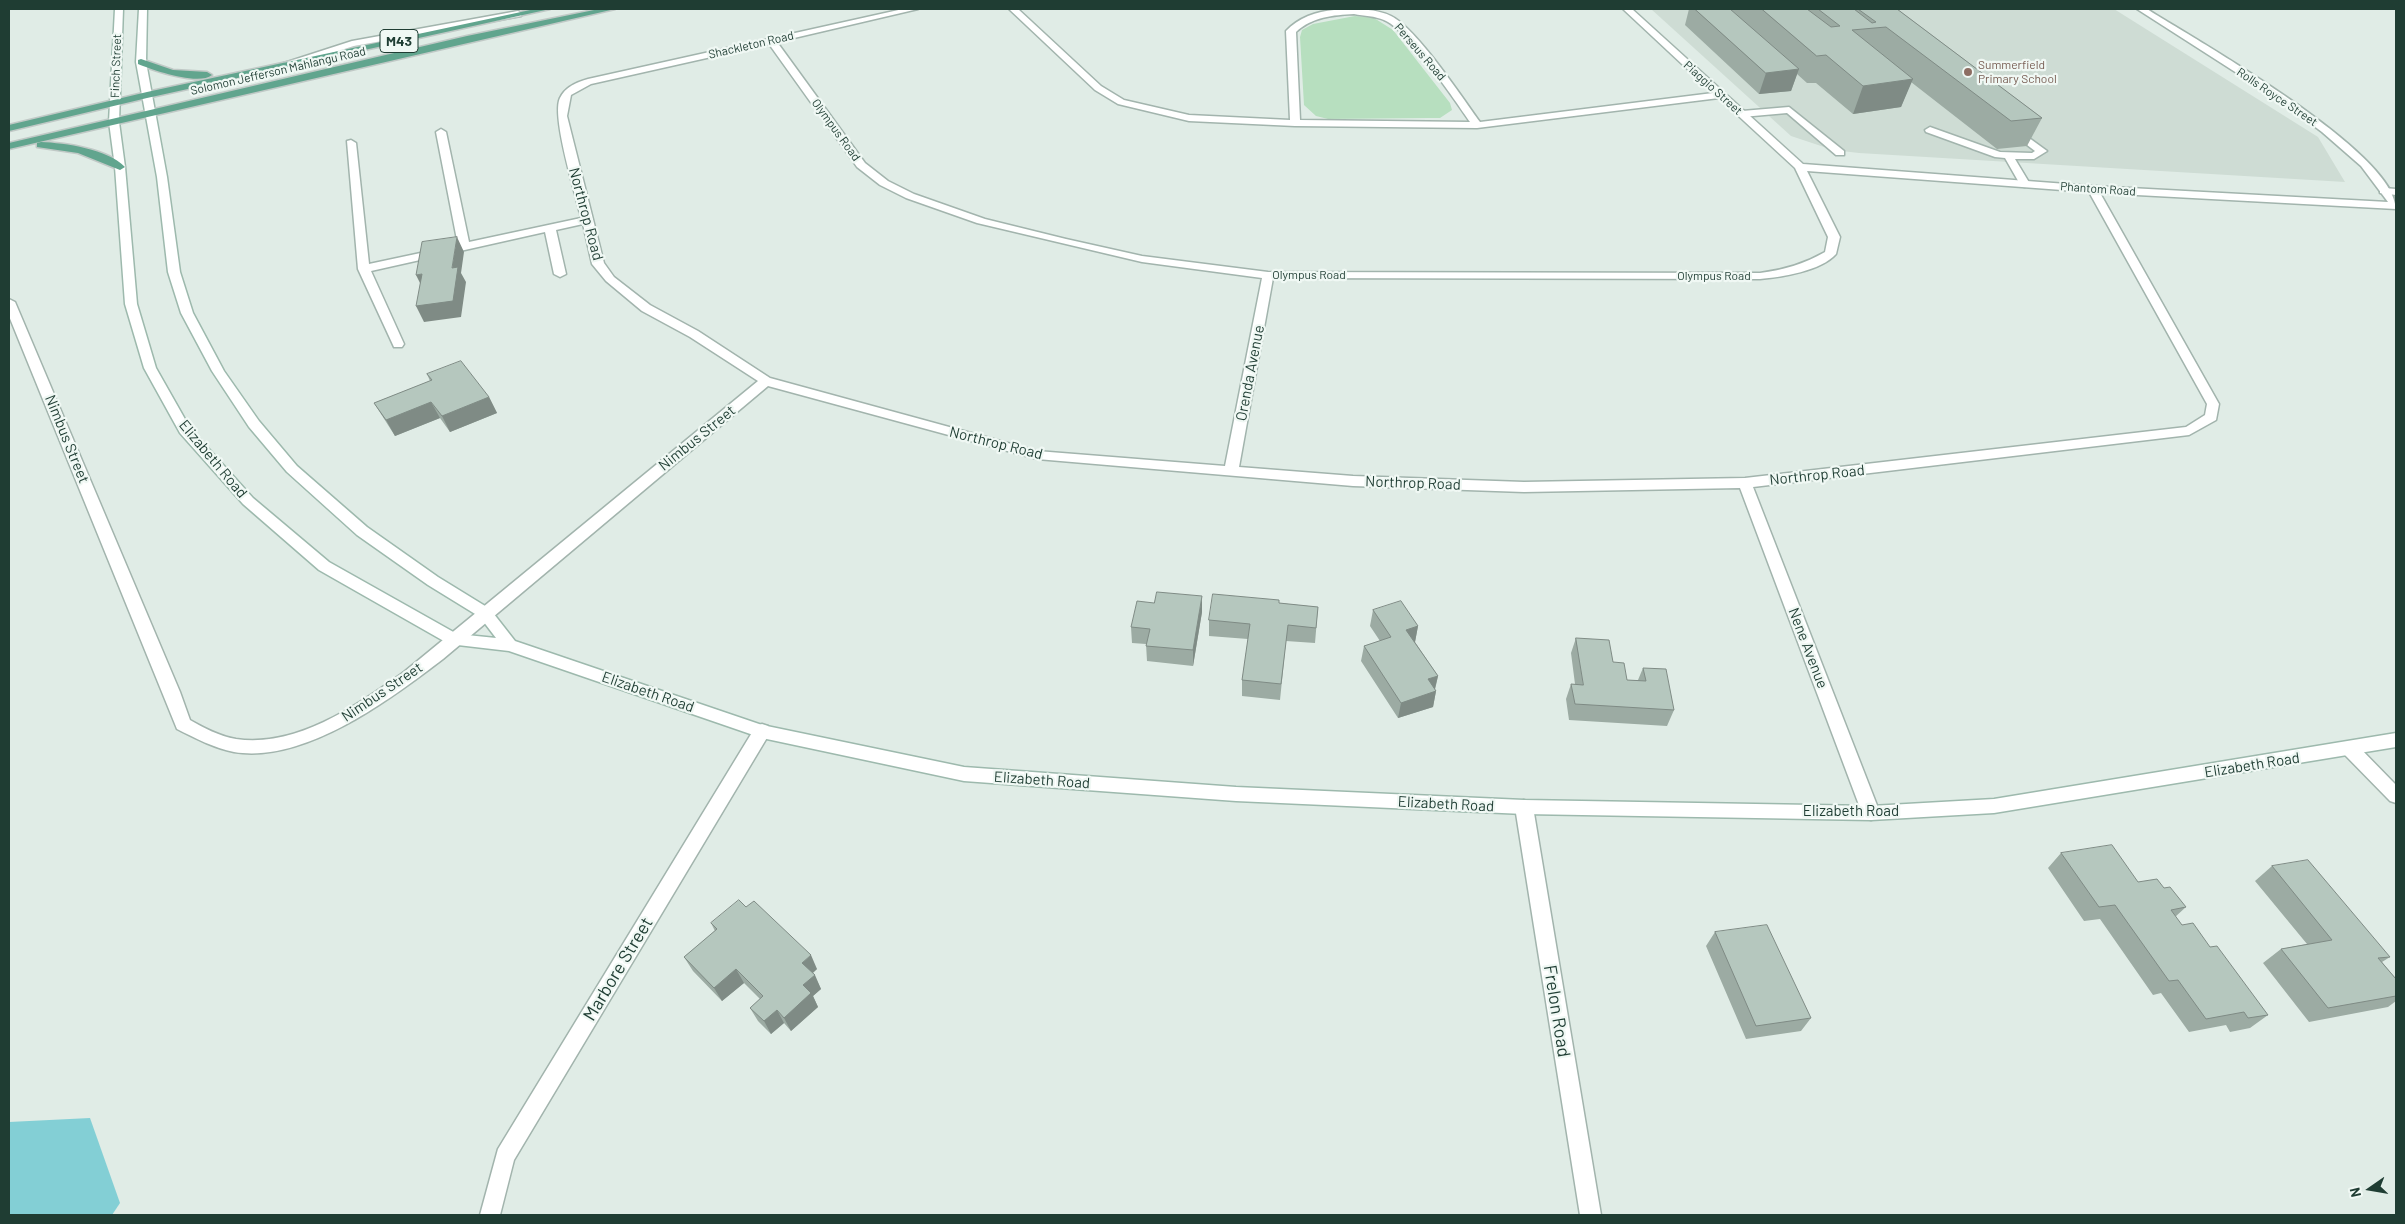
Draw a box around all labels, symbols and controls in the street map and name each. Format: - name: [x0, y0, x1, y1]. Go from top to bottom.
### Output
- street label: Perseus Road: [1391, 21, 1449, 83]
- street label: Shackleton Road: [707, 28, 795, 62]
- road number: M43: [380, 29, 418, 52]
- street label: Finch Street: [108, 34, 124, 98]
- street label: Solomon Jefferson Mahlangu Road: [189, 44, 367, 98]
- street label: Piaggio Street: [1681, 58, 1745, 118]
- place label: Summerfield Primary School: [1978, 58, 2057, 86]
- street label: Rolls Royce Street: [2234, 65, 2320, 129]
- marker: Summerfield Primary School: [1962, 66, 1974, 78]
- street label: Olympus Road: [809, 96, 863, 164]
- street label: Northrop Road: [565, 166, 607, 262]
- street label: Phantom Road: [2060, 179, 2136, 199]
- street label: Olympus Road: [1272, 268, 1346, 282]
- street label: Olympus Road: [1677, 269, 1751, 283]
- street label: Orenda Avenue: [1232, 324, 1268, 422]
- street label: Nimbus Street: [41, 392, 93, 486]
- street label: Nimbus Street: [655, 402, 739, 474]
- street label: Elizabeth Road: [175, 416, 251, 502]
- street label: Northrop Road: [947, 423, 1045, 463]
- street label: Northrop Road: [1769, 461, 1865, 489]
- street label: Northrop Road: [1365, 472, 1461, 494]
- street label: Nene Avenue: [1784, 605, 1832, 691]
- street label: Nimbus Street: [338, 658, 426, 726]
- street label: Elizabeth Road: [600, 668, 696, 716]
- street label: Elizabeth Road: [2203, 749, 2301, 781]
- street label: Elizabeth Road: [993, 768, 1091, 792]
- street label: Elizabeth Road: [1397, 792, 1495, 816]
- street label: Elizabeth Road: [1803, 802, 1899, 820]
- street label: Marbore Street: [579, 913, 657, 1025]
- street label: Frelon Road: [1539, 963, 1575, 1059]
- north arrow: [2345, 1164, 2395, 1214]
- text: N: [2346, 1186, 2364, 1199]

